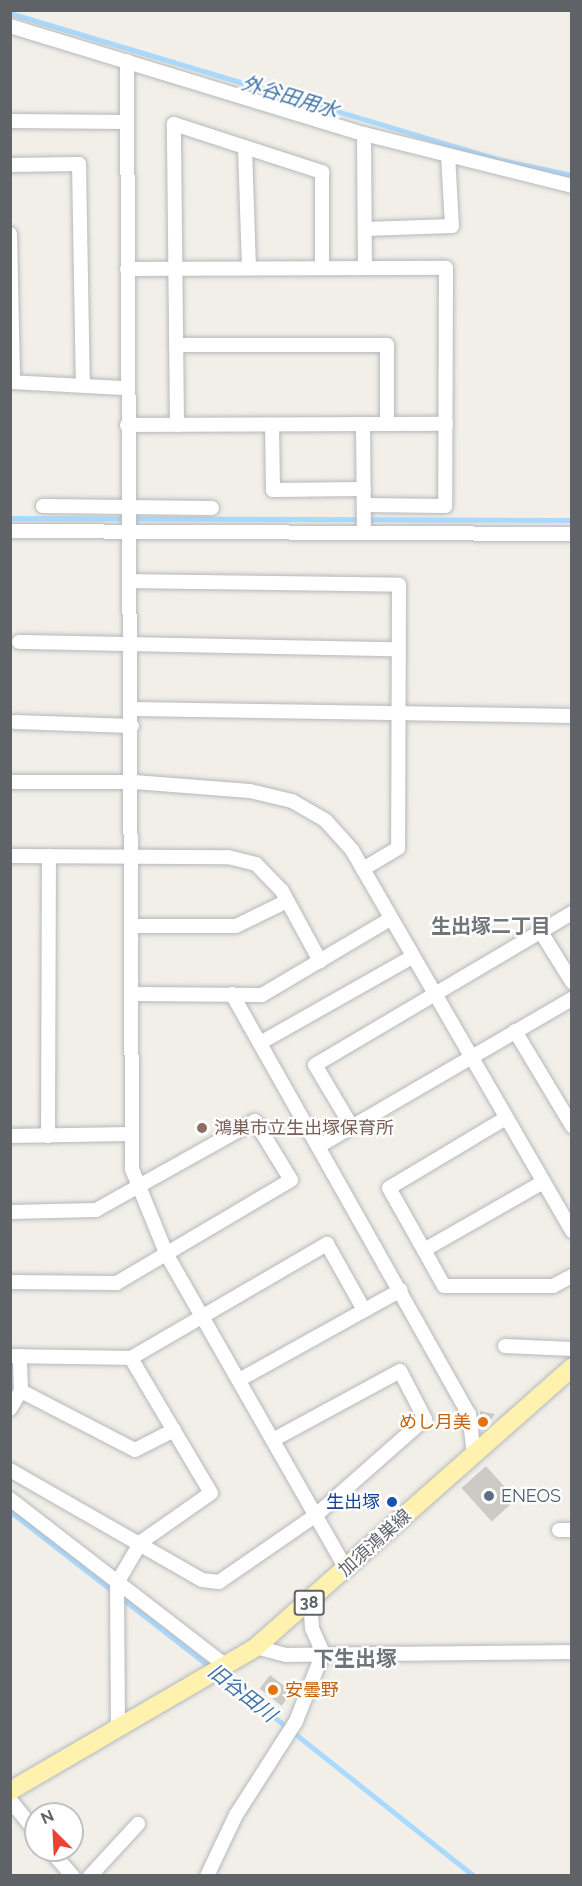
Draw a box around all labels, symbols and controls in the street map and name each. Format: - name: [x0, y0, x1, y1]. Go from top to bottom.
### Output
- water label: 外谷田用水: [239, 71, 341, 123]
- district label: 生出塚二丁目: [431, 914, 551, 938]
- place label: 鴻巣市立生出塚保育所: [214, 1117, 394, 1139]
- marker: 鴻巣市立生出塚保育所: [195, 1121, 209, 1135]
- place label: めし月美: [399, 1411, 471, 1433]
- marker: めし月美: [476, 1415, 490, 1429]
- place label: ENEOS: [501, 1485, 561, 1507]
- marker: ENEOS: [482, 1489, 496, 1503]
- place label: 生出塚: [326, 1491, 380, 1513]
- marker: 生出塚: [385, 1495, 399, 1509]
- street label: 加須鴻巣線: [334, 1505, 416, 1581]
- road number: 38: [292, 1590, 326, 1616]
- district label: 下生出塚: [313, 1646, 397, 1672]
- water label: 旧谷田川: [203, 1659, 281, 1727]
- place label: 安曇野: [285, 1679, 339, 1701]
- marker: 安曇野: [266, 1683, 280, 1697]
- north arrow: [24, 1802, 84, 1862]
- text: N: [38, 1806, 57, 1828]

